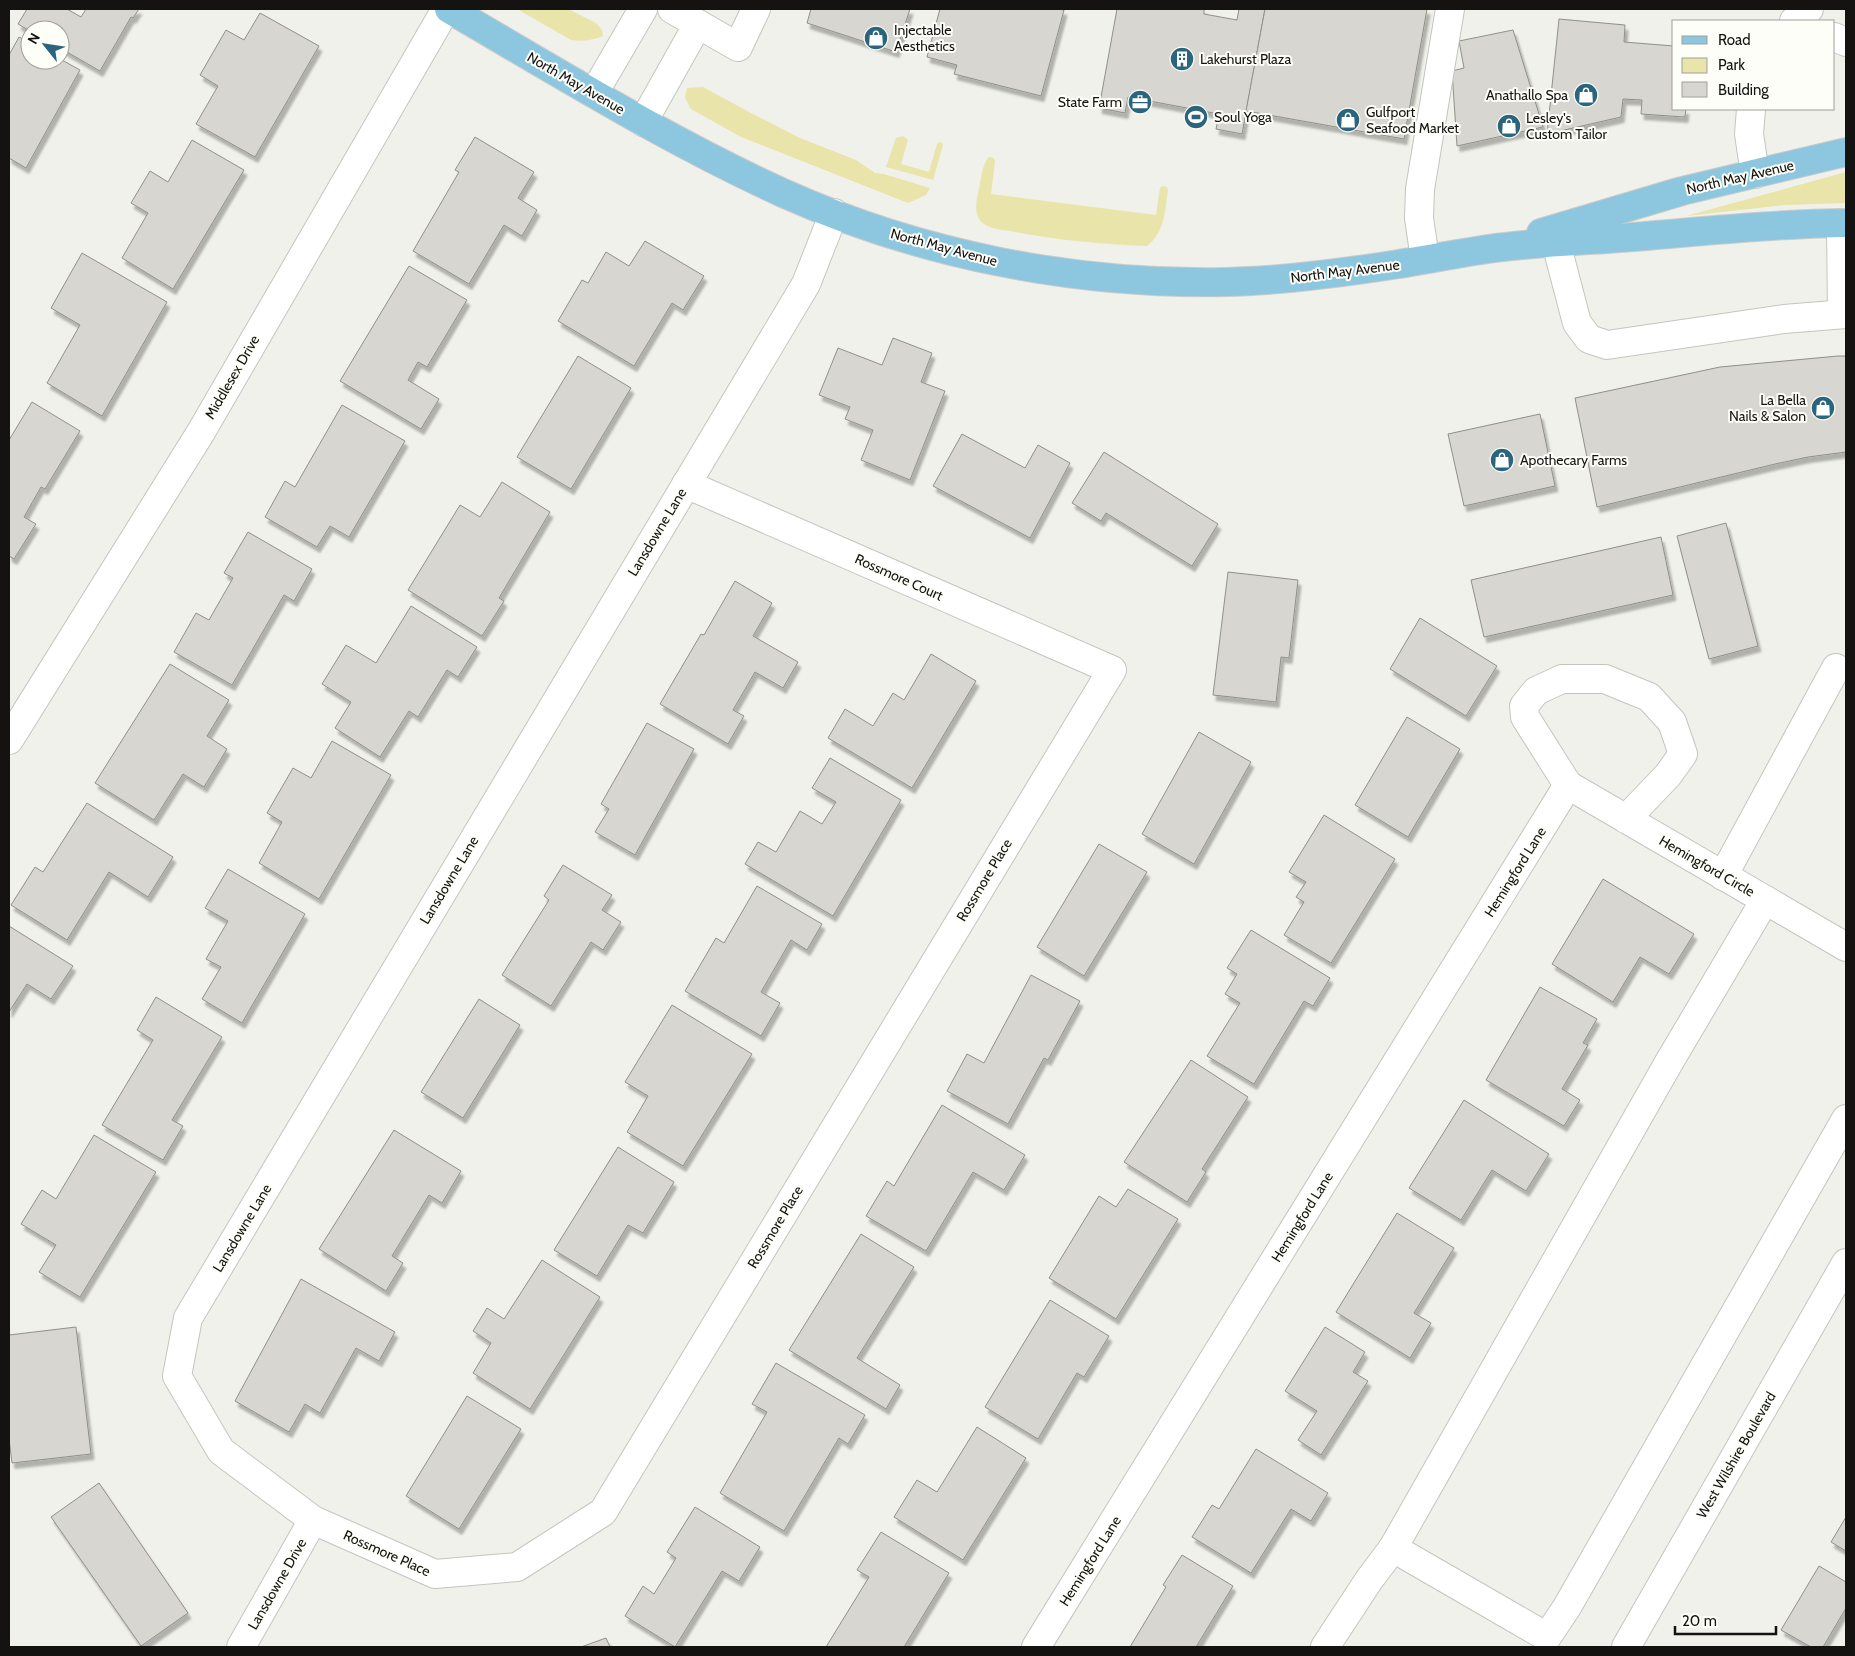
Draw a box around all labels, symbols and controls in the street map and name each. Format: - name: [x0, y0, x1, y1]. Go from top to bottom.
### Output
- north arrow: [20, 20, 70, 70]
- legend: [1672, 20, 1835, 110]
- place label: Injectable Aesthetics: [894, 21, 955, 55]
- shop icon: Injectable Aesthetics: [863, 25, 889, 51]
- text: N: [23, 30, 44, 47]
- text: Road: [1718, 31, 1751, 49]
- building icon: Lakehurst Plaza: [1169, 46, 1195, 72]
- street label: North May Avenue: [524, 48, 628, 118]
- place label: Lakehurst Plaza: [1200, 50, 1291, 68]
- text: Park: [1718, 56, 1745, 74]
- text: Building: [1718, 81, 1769, 99]
- shop icon: Anathallo Spa: [1573, 82, 1599, 108]
- place label: Anathallo Spa: [1486, 86, 1568, 104]
- office icon: State Farm: [1127, 89, 1153, 115]
- place label: State Farm: [1058, 93, 1122, 111]
- place label: Gulfport Seafood Market: [1366, 103, 1459, 137]
- sports icon: Soul Yoga: [1183, 104, 1209, 130]
- shop icon: Gulfport Seafood Market: [1335, 107, 1361, 133]
- place label: Soul Yoga: [1214, 108, 1272, 126]
- place label: Lesley's Custom Tailor: [1526, 109, 1608, 143]
- shop icon: Lesley's Custom Tailor: [1496, 113, 1522, 139]
- street label: North May Avenue: [1685, 156, 1795, 198]
- street label: North May Avenue: [889, 224, 999, 270]
- street label: North May Avenue: [1290, 255, 1400, 287]
- street label: Middlesex Drive: [201, 332, 263, 422]
- place label: La Bella Nails & Salon: [1729, 391, 1806, 425]
- shop icon: La Bella Nails & Salon: [1810, 395, 1836, 421]
- shop icon: Apothecary Farms: [1489, 447, 1515, 473]
- place label: Apothecary Farms: [1520, 451, 1627, 469]
- street label: Lansdowne Lane: [624, 485, 690, 579]
- street label: Rossmore Court: [852, 550, 946, 605]
- street label: Hemingford Lane: [1480, 824, 1550, 920]
- street label: Hemingford Circle: [1656, 831, 1758, 901]
- street label: Lansdowne Lane: [416, 833, 482, 927]
- street label: Rossmore Place: [952, 835, 1016, 925]
- street label: Hemingford Lane: [1267, 1169, 1337, 1265]
- street label: Lansdowne Lane: [209, 1181, 275, 1275]
- street label: Rossmore Place: [743, 1182, 807, 1272]
- street label: West Wilshire Boulevard: [1692, 1389, 1780, 1521]
- street label: Hemingford Lane: [1055, 1513, 1125, 1609]
- street label: Rossmore Place: [341, 1526, 433, 1580]
- street label: Lansdowne Drive: [244, 1535, 310, 1633]
- scale bar: [1675, 1604, 1776, 1636]
- text: 20 m: [1682, 1612, 1717, 1630]

